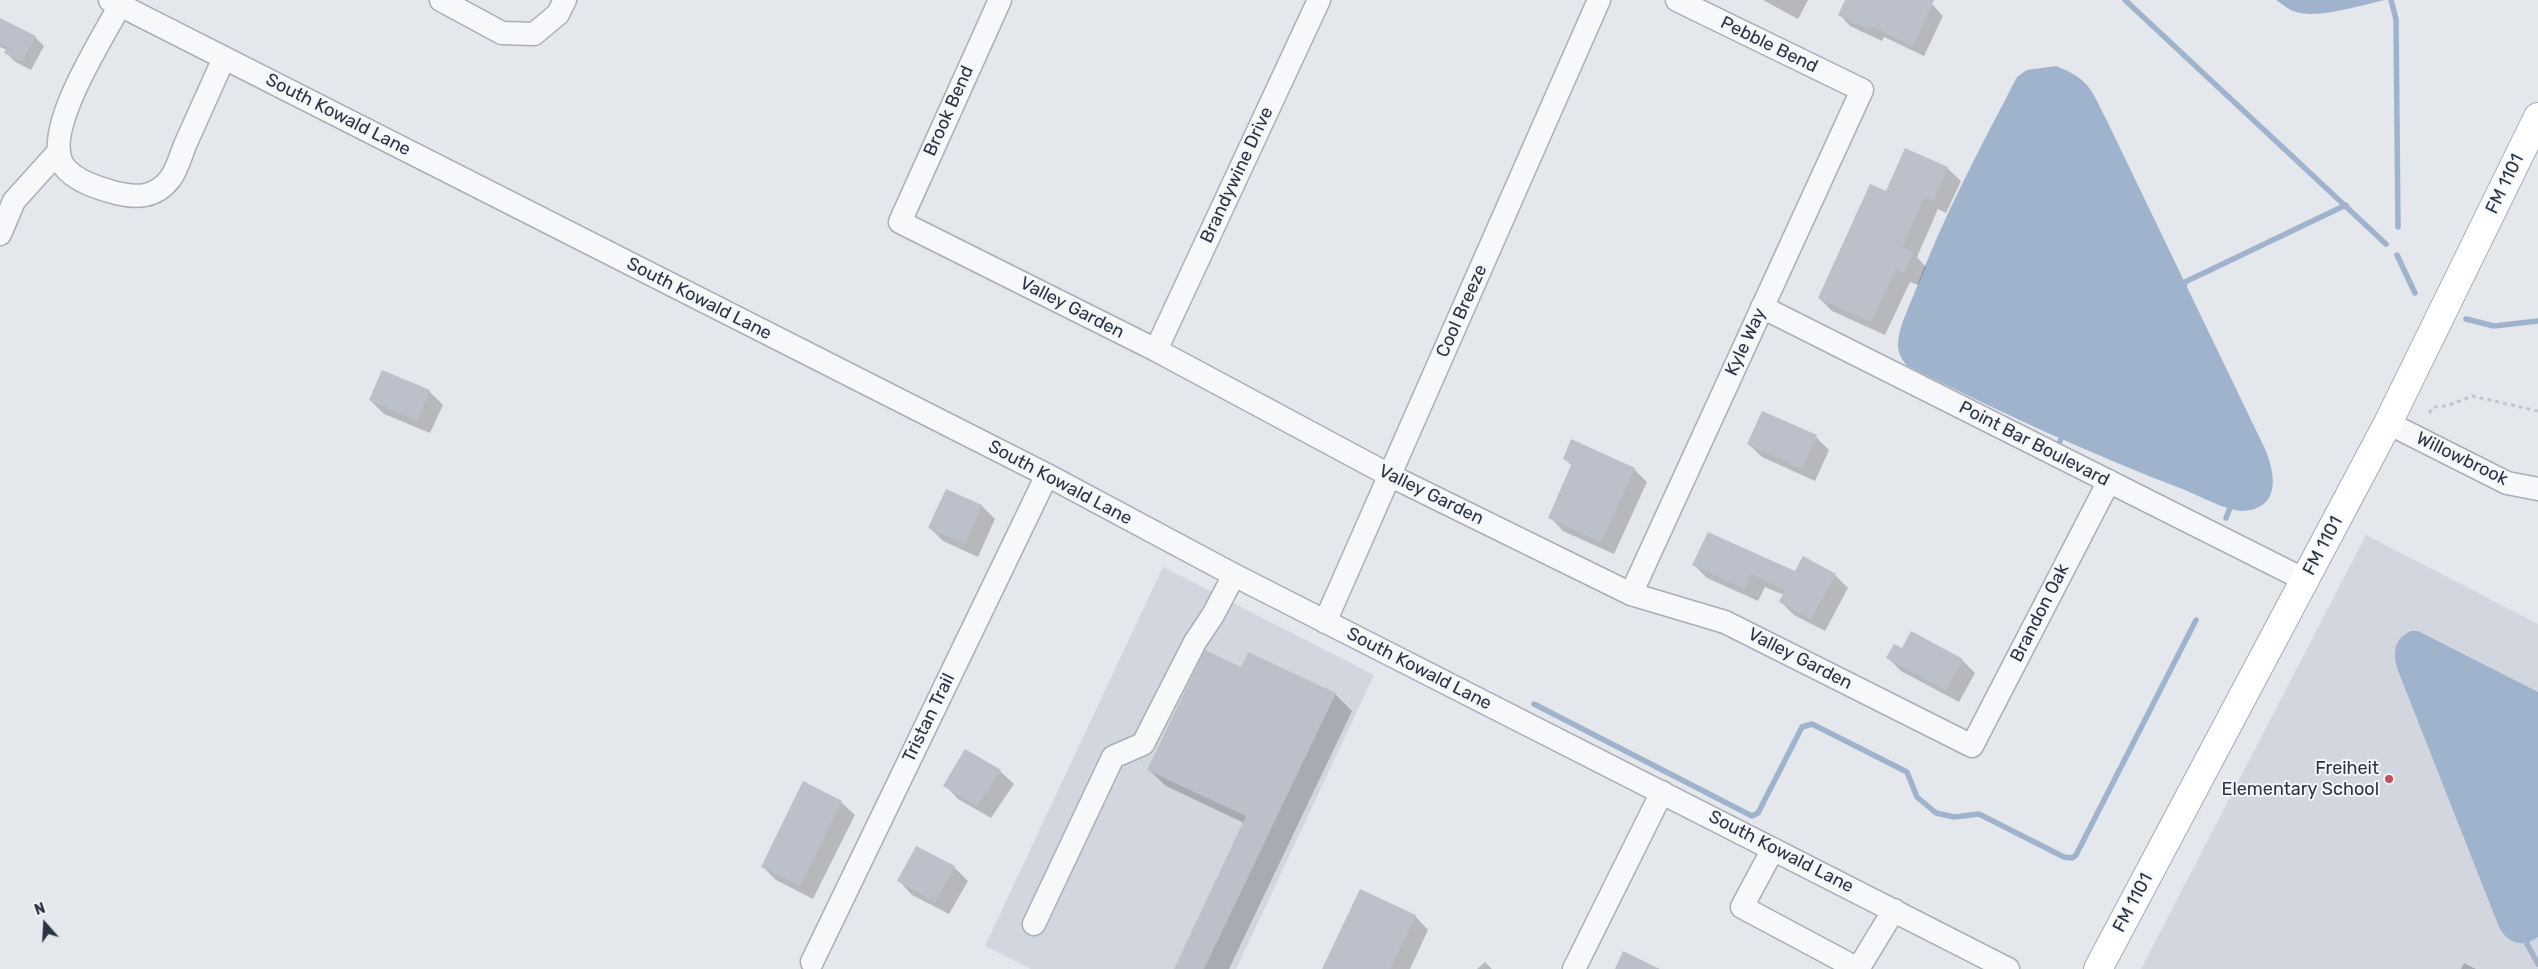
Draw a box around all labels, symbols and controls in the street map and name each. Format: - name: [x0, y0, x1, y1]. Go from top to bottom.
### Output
- street label: Pebble Bend: [1717, 12, 1821, 78]
- street label: Brook Bend: [919, 62, 979, 160]
- street label: South Kowald Lane: [262, 69, 414, 161]
- street label: Brandywine Drive: [1196, 103, 1278, 247]
- street label: FM 1101: [2481, 151, 2529, 217]
- street label: South Kowald Lane: [623, 253, 775, 345]
- street label: Cool Breeze: [1432, 261, 1492, 361]
- street label: Valley Garden: [1016, 272, 1128, 344]
- street label: Kyle Way: [1721, 305, 1771, 379]
- street label: Point Bar Boulevard: [1955, 397, 2113, 491]
- street label: Willowbrook: [2413, 428, 2511, 490]
- street label: South Kowald Lane: [984, 436, 1136, 530]
- street label: Valley Garden: [1375, 460, 1487, 530]
- street label: FM 1101: [2298, 513, 2348, 579]
- street label: Brandon Oak: [2006, 560, 2074, 666]
- street label: South Kowald Lane: [1343, 623, 1495, 715]
- street label: Valley Garden: [1744, 623, 1856, 695]
- street label: Tristan Trail: [898, 670, 960, 766]
- place label: Freiheit Elementary School: [2221, 758, 2379, 801]
- marker: Freiheit Elementary School: [2383, 773, 2395, 785]
- street label: South Kowald Lane: [1705, 806, 1857, 898]
- street label: FM 1101: [2108, 870, 2158, 936]
- north arrow: [20, 899, 70, 949]
- text: N: [32, 900, 47, 919]

